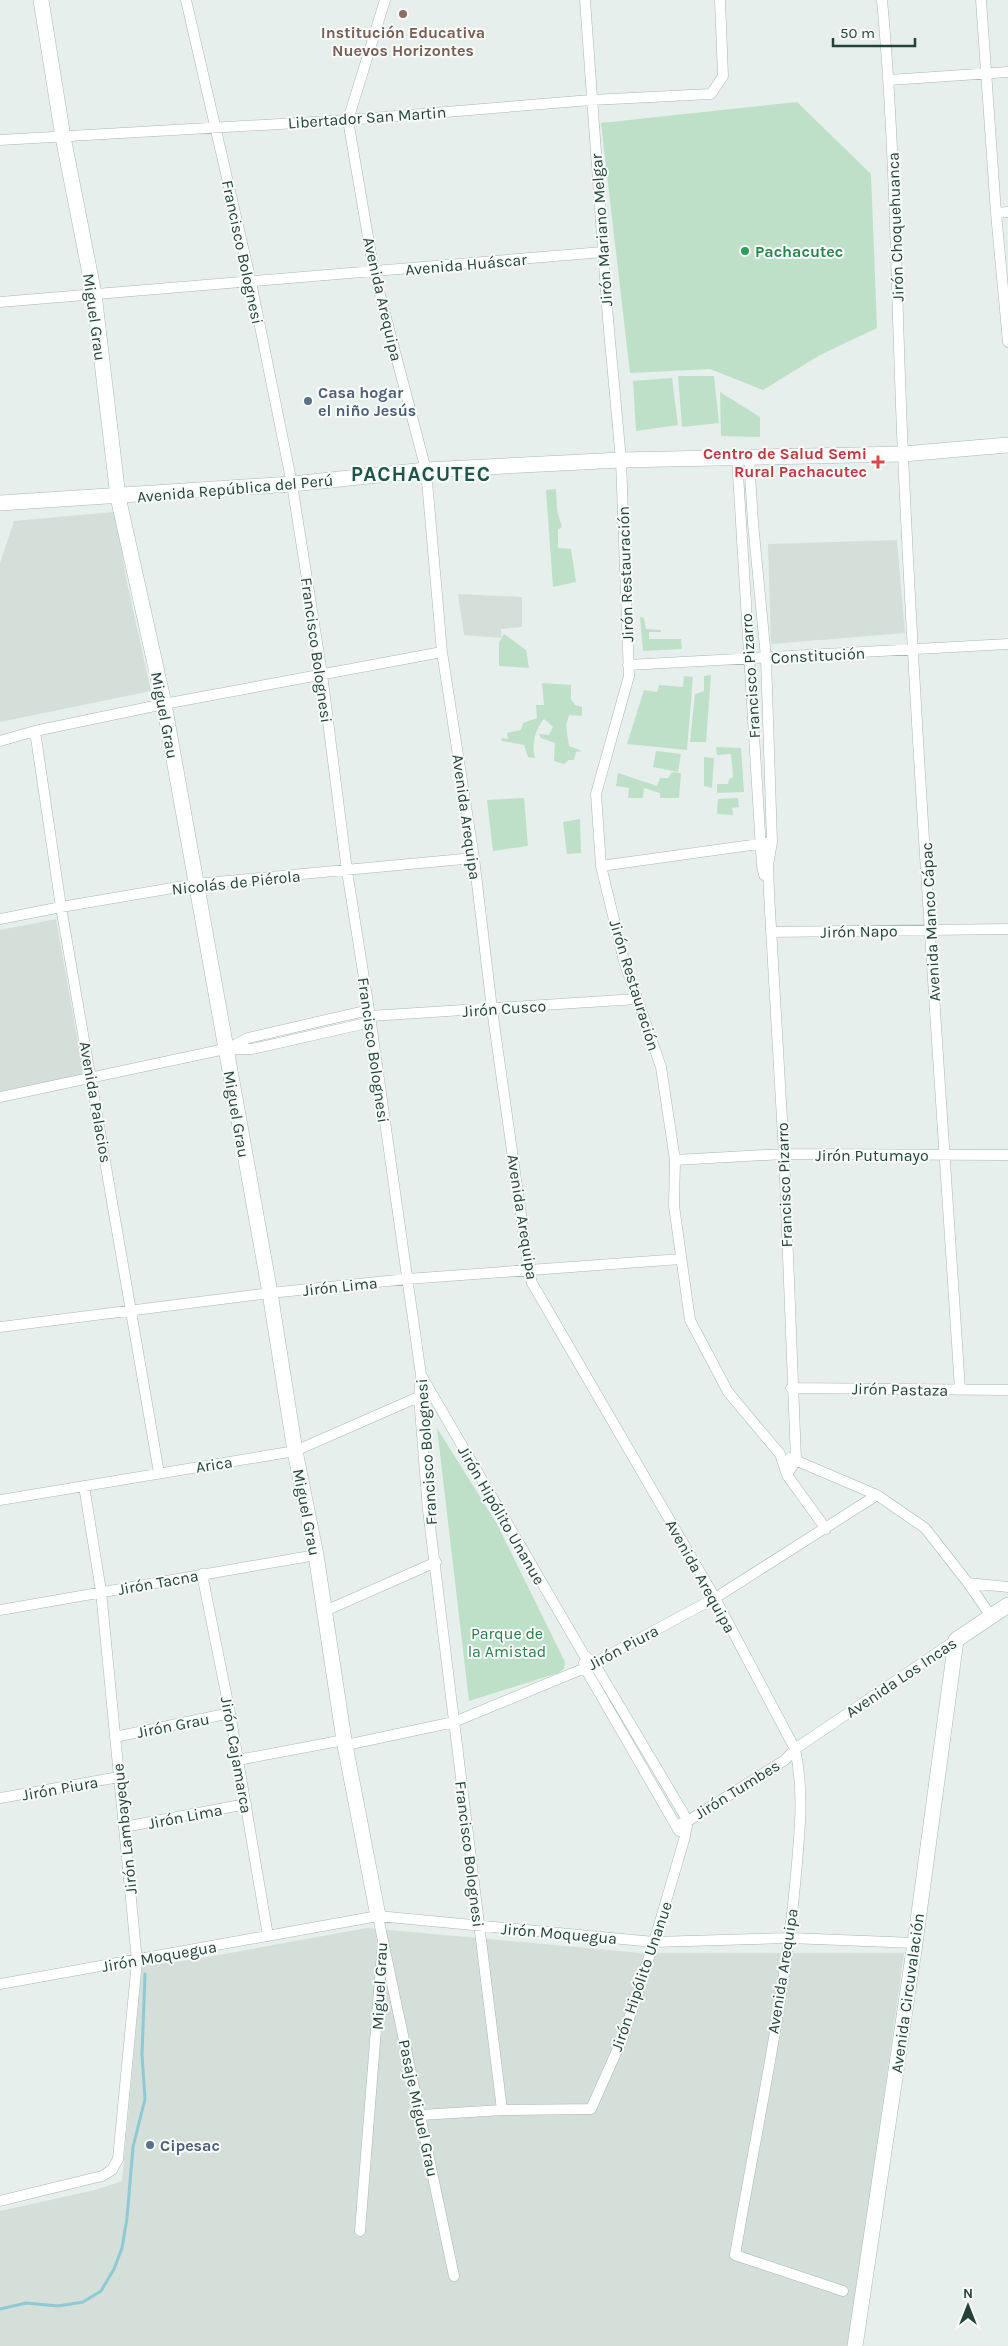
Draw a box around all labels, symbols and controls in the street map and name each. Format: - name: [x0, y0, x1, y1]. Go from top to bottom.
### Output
- marker: Institución Educativa Nuevos Horizontes: [397, 8, 409, 20]
- scale bar: [833, 15, 916, 47]
- place label: Institución Educativa Nuevos Horizontes: [321, 23, 485, 60]
- text: 50 m: [840, 24, 875, 42]
- street label: Libertador San Martin: [287, 102, 447, 133]
- street label: Jirón Choquehuanca: [883, 152, 908, 302]
- street label: Jirón Mariano Melgar: [587, 153, 616, 307]
- street label: Francisco Bolognesi: [218, 178, 267, 326]
- street label: Avenida Arequipa: [359, 235, 406, 363]
- place label: Pachacutec: [755, 242, 843, 261]
- marker: Pachacutec: [739, 245, 751, 257]
- street label: Avenida Huáscar: [404, 250, 528, 279]
- street label: Miguel Grau: [79, 272, 110, 362]
- place label: Casa hogar el niño Jesús: [318, 383, 416, 420]
- marker: Casa hogar el niño Jesús: [302, 395, 314, 407]
- place label: Centro de Salud Semi Rural Pachacutec: [703, 444, 867, 481]
- marker: Centro de Salud Semi Rural Pachacutec: [871, 455, 885, 469]
- district label: PACHACUTEC: [351, 462, 491, 486]
- street label: Avenida República del Perú: [136, 470, 334, 507]
- street label: Jirón Restauración: [614, 506, 637, 642]
- street label: Francisco Bolognesi: [297, 576, 336, 724]
- street label: Francisco Pizarro: [737, 613, 764, 739]
- street label: Constitución: [770, 644, 866, 667]
- street label: Miguel Grau: [147, 670, 182, 760]
- street label: Avenida Arequipa: [448, 753, 485, 881]
- street label: Avenida Manco Cápac: [917, 842, 944, 1002]
- street label: Nicolás de Piérola: [171, 866, 301, 899]
- street label: Jirón Restauración: [606, 917, 664, 1053]
- street label: Jirón Napo: [820, 921, 898, 942]
- street label: Francisco Bolognesi: [354, 976, 393, 1124]
- street label: Jirón Cusco: [461, 996, 547, 1021]
- street label: Avenida Palacios: [75, 1040, 116, 1164]
- street label: Miguel Grau: [220, 1069, 254, 1159]
- street label: Francisco Pizarro: [773, 1122, 796, 1248]
- street label: Jirón Putumayo: [815, 1146, 929, 1165]
- street label: Avenida Arequipa: [503, 1153, 542, 1281]
- street label: Jirón Lima: [302, 1273, 378, 1300]
- street label: Francisco Bolognesi: [412, 1378, 441, 1526]
- street label: Jirón Pastaza: [852, 1379, 948, 1400]
- street label: Jirón Hipólito Unanue: [454, 1442, 549, 1588]
- street label: Arica: [194, 1452, 234, 1477]
- street label: Miguel Grau: [289, 1467, 324, 1557]
- street label: Avenida Arequipa: [662, 1516, 740, 1636]
- street label: Jirón Tacna: [116, 1566, 200, 1599]
- street label: Jirón Piura: [585, 1621, 662, 1674]
- park label: Parque de la Amistad: [468, 1624, 546, 1661]
- street label: Avenida Los Incas: [842, 1633, 960, 1722]
- street label: Jirón Cajamarca: [217, 1695, 256, 1815]
- street label: Jirón Grau: [135, 1709, 211, 1742]
- street label: Jirón Tumbes: [691, 1756, 783, 1823]
- street label: Jirón Lambayeque: [108, 1762, 141, 1895]
- street label: Jirón Piura: [20, 1772, 100, 1805]
- street label: Francisco Bolognesi: [451, 1780, 488, 1928]
- street label: Jirón Lima: [146, 1800, 224, 1833]
- street label: Jirón Hipólito Unanue: [607, 1899, 676, 2054]
- street label: Avenida Arequipa: [763, 1907, 802, 2035]
- street label: Avenida Circuvalación: [887, 1912, 928, 2074]
- street label: Jirón Moquegua: [500, 1919, 618, 1948]
- street label: Jirón Moquegua: [100, 1937, 218, 1976]
- street label: Miguel Grau: [368, 1942, 391, 2031]
- street label: Pasaje Miguel Grau: [395, 2038, 442, 2179]
- place label: Cipesac: [160, 2136, 220, 2155]
- marker: Cipesac: [144, 2139, 156, 2151]
- north arrow: [943, 2281, 993, 2331]
- text: N: [963, 2285, 973, 2302]

